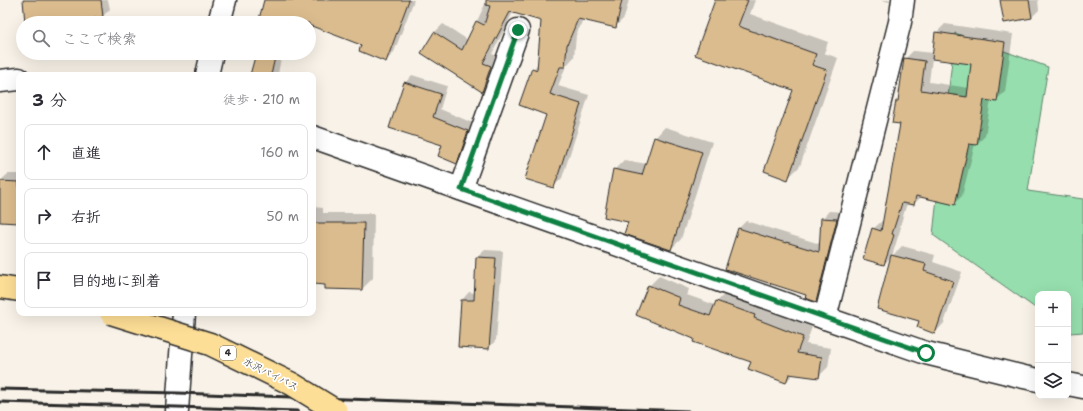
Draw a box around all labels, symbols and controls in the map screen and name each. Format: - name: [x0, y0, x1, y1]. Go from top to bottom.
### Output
- search box: [16, 16, 316, 60]
- route end: [509, 21, 527, 39]
- icon: search: [30, 27, 52, 49]
- text: ここで検索: [62, 29, 137, 49]
- text: 3 分: [32, 89, 67, 111]
- text: 徒歩 · 210 m: [223, 91, 300, 108]
- icon: ahead: [33, 141, 55, 163]
- text: 直進: [71, 143, 101, 163]
- text: 160 m: [261, 144, 299, 161]
- icon: right: [33, 205, 55, 227]
- text: 右折: [71, 207, 101, 227]
- text: 50 m: [266, 208, 299, 225]
- icon: arrive: [33, 269, 55, 291]
- text: 目的地に到着: [71, 271, 161, 291]
- map controls: [1035, 291, 1071, 399]
- button: +: [1035, 291, 1071, 327]
- button: −: [1035, 327, 1071, 363]
- route start: [917, 344, 935, 362]
- road number: 4: [220, 346, 236, 360]
- street label: 水沢バイパス: [241, 355, 301, 393]
- button: layers: [1035, 363, 1071, 399]

